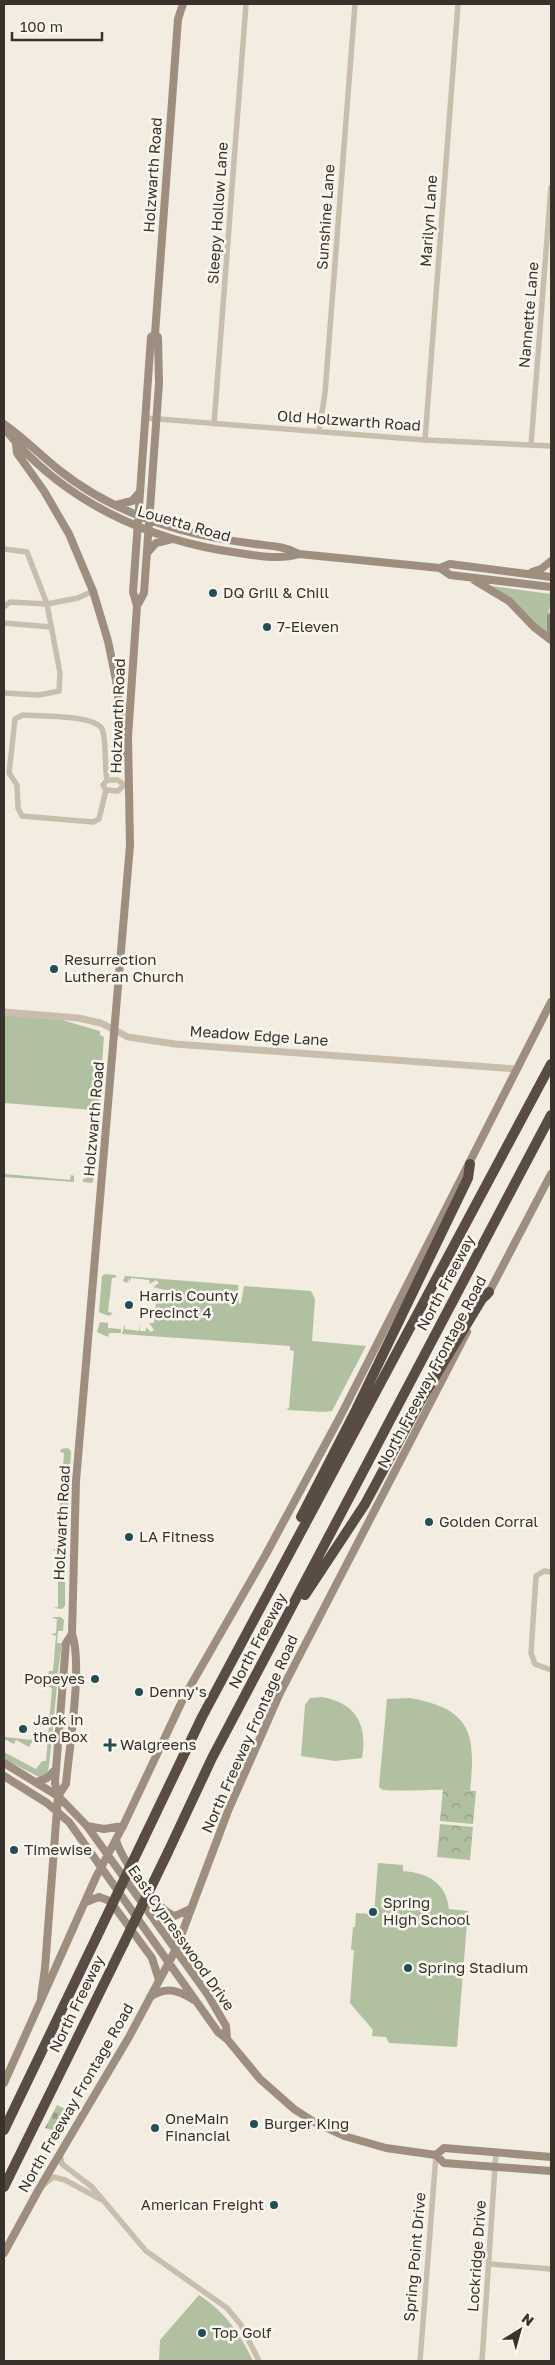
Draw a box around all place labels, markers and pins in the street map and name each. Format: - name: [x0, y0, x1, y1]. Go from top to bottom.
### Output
- place label: DQ Grill & Chill: [223, 583, 329, 601]
- marker: DQ Grill & Chill: [207, 587, 219, 599]
- place label: 7-Eleven: [277, 617, 339, 635]
- marker: 7-Eleven: [261, 621, 273, 633]
- place label: Resurrection Lutheran Church: [64, 950, 184, 985]
- marker: Resurrection Lutheran Church: [48, 963, 60, 975]
- place label: Harris County Precinct 4: [139, 1286, 239, 1321]
- marker: Harris County Precinct 4: [123, 1299, 135, 1311]
- place label: Golden Corral: [439, 1512, 538, 1530]
- marker: Golden Corral: [423, 1516, 435, 1528]
- place label: LA Fitness: [139, 1527, 215, 1545]
- marker: LA Fitness: [123, 1531, 135, 1543]
- place label: Popeyes: [24, 1669, 85, 1687]
- marker: Popeyes: [89, 1673, 101, 1685]
- place label: Denny's: [149, 1682, 207, 1700]
- marker: Denny's: [133, 1686, 145, 1698]
- place label: Jack in the Box: [33, 1710, 88, 1745]
- marker: Jack in the Box: [17, 1723, 29, 1735]
- place label: Walgreens: [120, 1735, 196, 1753]
- marker: Walgreens: [104, 1739, 116, 1751]
- place label: Timewise: [24, 1840, 92, 1858]
- marker: Timewise: [8, 1844, 20, 1856]
- place label: Spring High School: [383, 1893, 471, 1928]
- marker: Spring High School: [367, 1906, 379, 1918]
- place label: Spring Stadium: [418, 1958, 528, 1976]
- marker: Spring Stadium: [402, 1962, 414, 1974]
- place label: OneMain Financial: [165, 2109, 231, 2144]
- place label: Burger King: [264, 2114, 349, 2132]
- marker: Burger King: [248, 2118, 260, 2130]
- marker: OneMain Financial: [149, 2122, 161, 2134]
- place label: American Freight: [141, 2195, 264, 2213]
- marker: American Freight: [268, 2199, 280, 2211]
- place label: Top Golf: [212, 2323, 272, 2341]
- marker: Top Golf: [196, 2327, 208, 2339]

